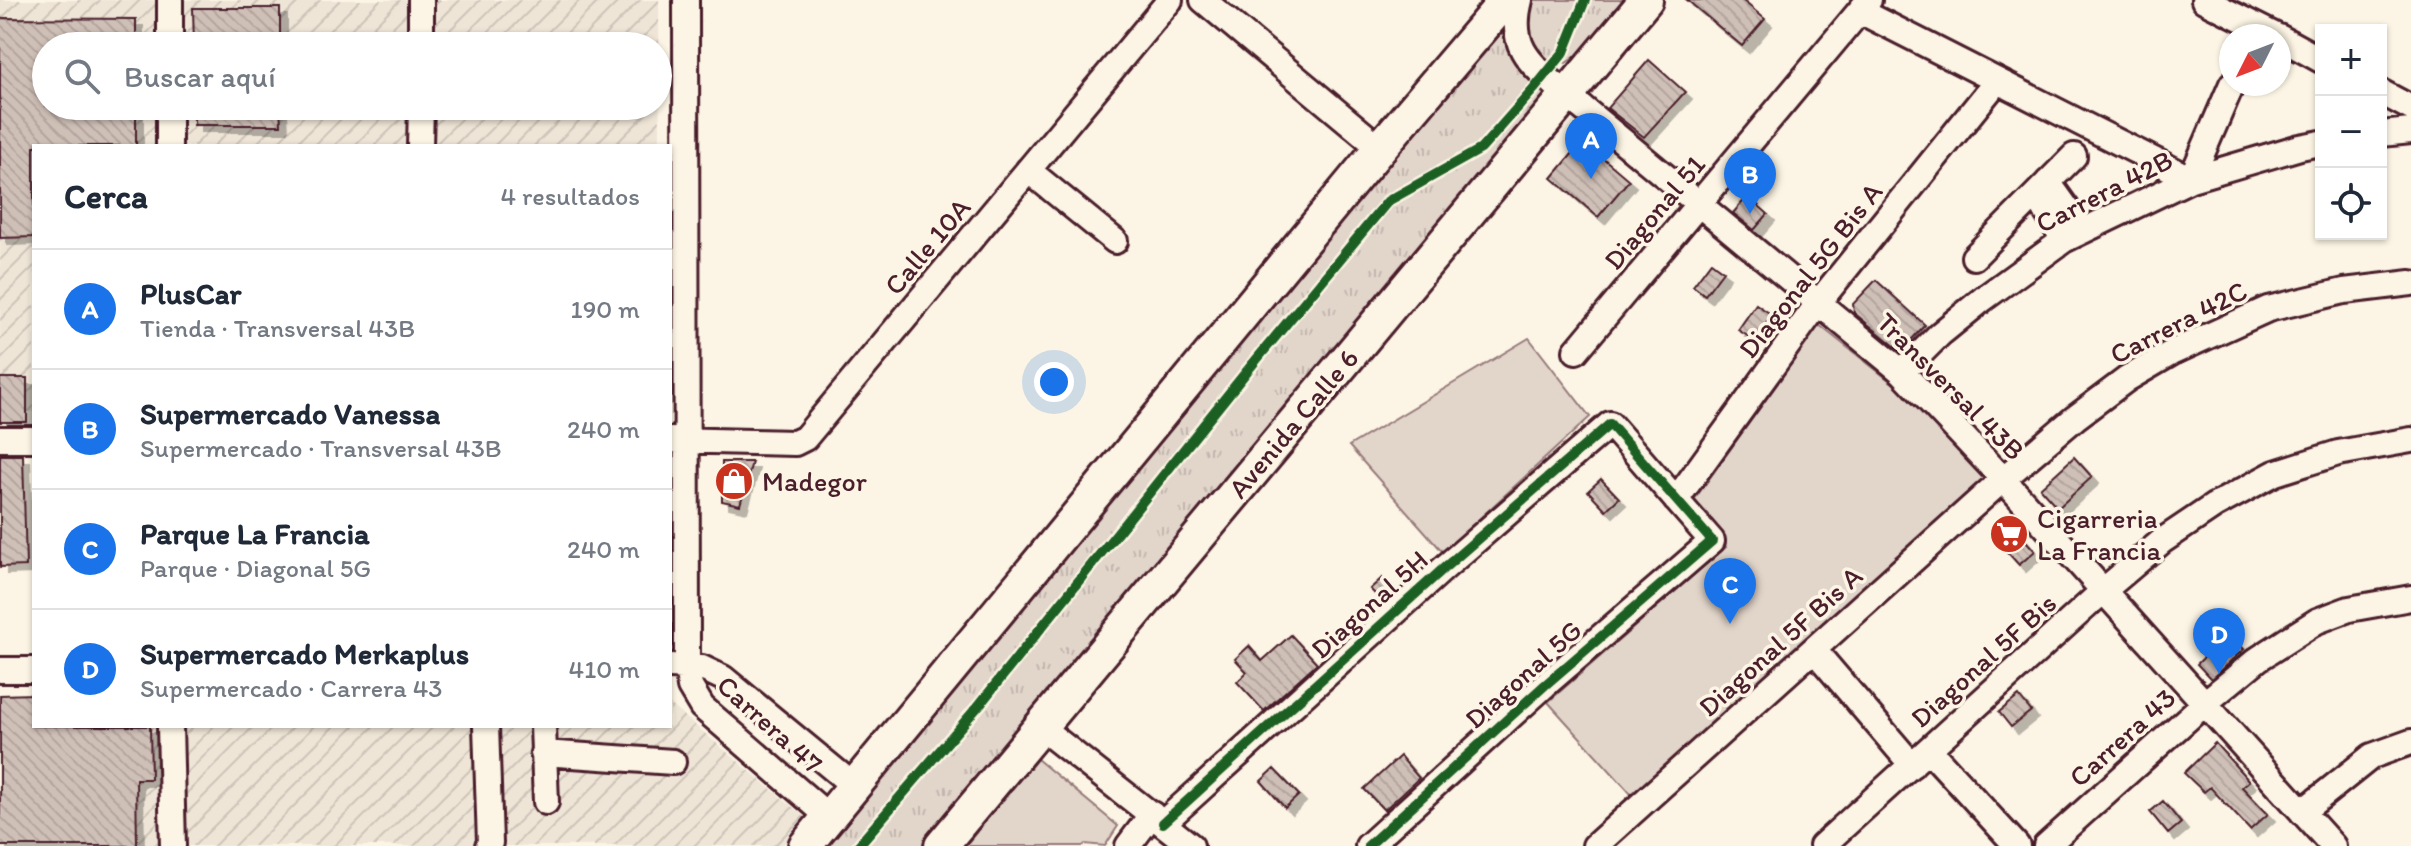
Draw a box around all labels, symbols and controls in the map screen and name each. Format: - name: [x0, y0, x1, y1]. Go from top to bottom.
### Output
- north arrow: [2219, 24, 2291, 96]
- map controls: [2315, 24, 2387, 240]
- button: +: [2315, 24, 2387, 96]
- search box: [32, 32, 672, 120]
- icon: search: [60, 54, 104, 98]
- text: Buscar aquí: [124, 58, 276, 95]
- button: −: [2315, 96, 2387, 168]
- pin: A: [1565, 113, 1617, 179]
- street label: Carrera 42B: [2030, 142, 2178, 240]
- street label: Diagonal 51: [1596, 148, 1712, 276]
- pin: B: [1724, 148, 1776, 214]
- button: locate: [2315, 168, 2387, 240]
- street label: Diagonal 5G Bis A: [1731, 175, 1889, 365]
- text: Cerca: [64, 176, 148, 217]
- text: 4 resultados: [500, 180, 640, 212]
- street label: Calle 10A: [877, 191, 977, 301]
- street label: Carrera 42C: [2104, 273, 2252, 371]
- text: PlusCar: [140, 275, 242, 312]
- text: A: [82, 293, 98, 325]
- text: 190 m: [571, 293, 640, 325]
- street label: Transversal 43B: [1870, 305, 2032, 467]
- text: Tienda · Transversal 43B: [140, 312, 415, 344]
- street label: Avenida Calle 6: [1221, 341, 1365, 505]
- your location: [1034, 362, 1074, 402]
- text: Supermercado Vanessa: [140, 395, 440, 432]
- text: B: [82, 413, 98, 445]
- text: 240 m: [567, 413, 640, 445]
- text: Supermercado · Transversal 43B: [140, 432, 502, 464]
- shop icon: Madegor: [713, 460, 755, 502]
- place label: Madegor: [762, 464, 867, 498]
- place label: Cigarreria La Francia: [2037, 501, 2162, 567]
- supermarket icon: Cigarreria La Francia: [1988, 513, 2030, 555]
- text: Parque La Francia: [140, 515, 370, 552]
- text: C: [82, 533, 98, 565]
- text: 240 m: [567, 533, 640, 565]
- street label: Diagonal 5H: [1303, 543, 1435, 665]
- text: Parque · Diagonal 5G: [140, 552, 371, 584]
- street label: Diagonal 5F Bis A: [1691, 558, 1869, 723]
- pin: C: [1704, 558, 1756, 624]
- street label: Diagonal 5F Bis: [1903, 586, 2063, 734]
- pin: D: [2193, 608, 2245, 674]
- street label: Diagonal 5G: [1457, 613, 1589, 735]
- text: Supermercado Merkaplus: [140, 635, 469, 672]
- text: D: [81, 653, 99, 685]
- text: 410 m: [569, 653, 640, 685]
- street label: Carrera 47: [710, 668, 830, 780]
- text: Supermercado · Carrera 43: [140, 672, 443, 704]
- street label: Carrera 43: [2062, 680, 2182, 794]

